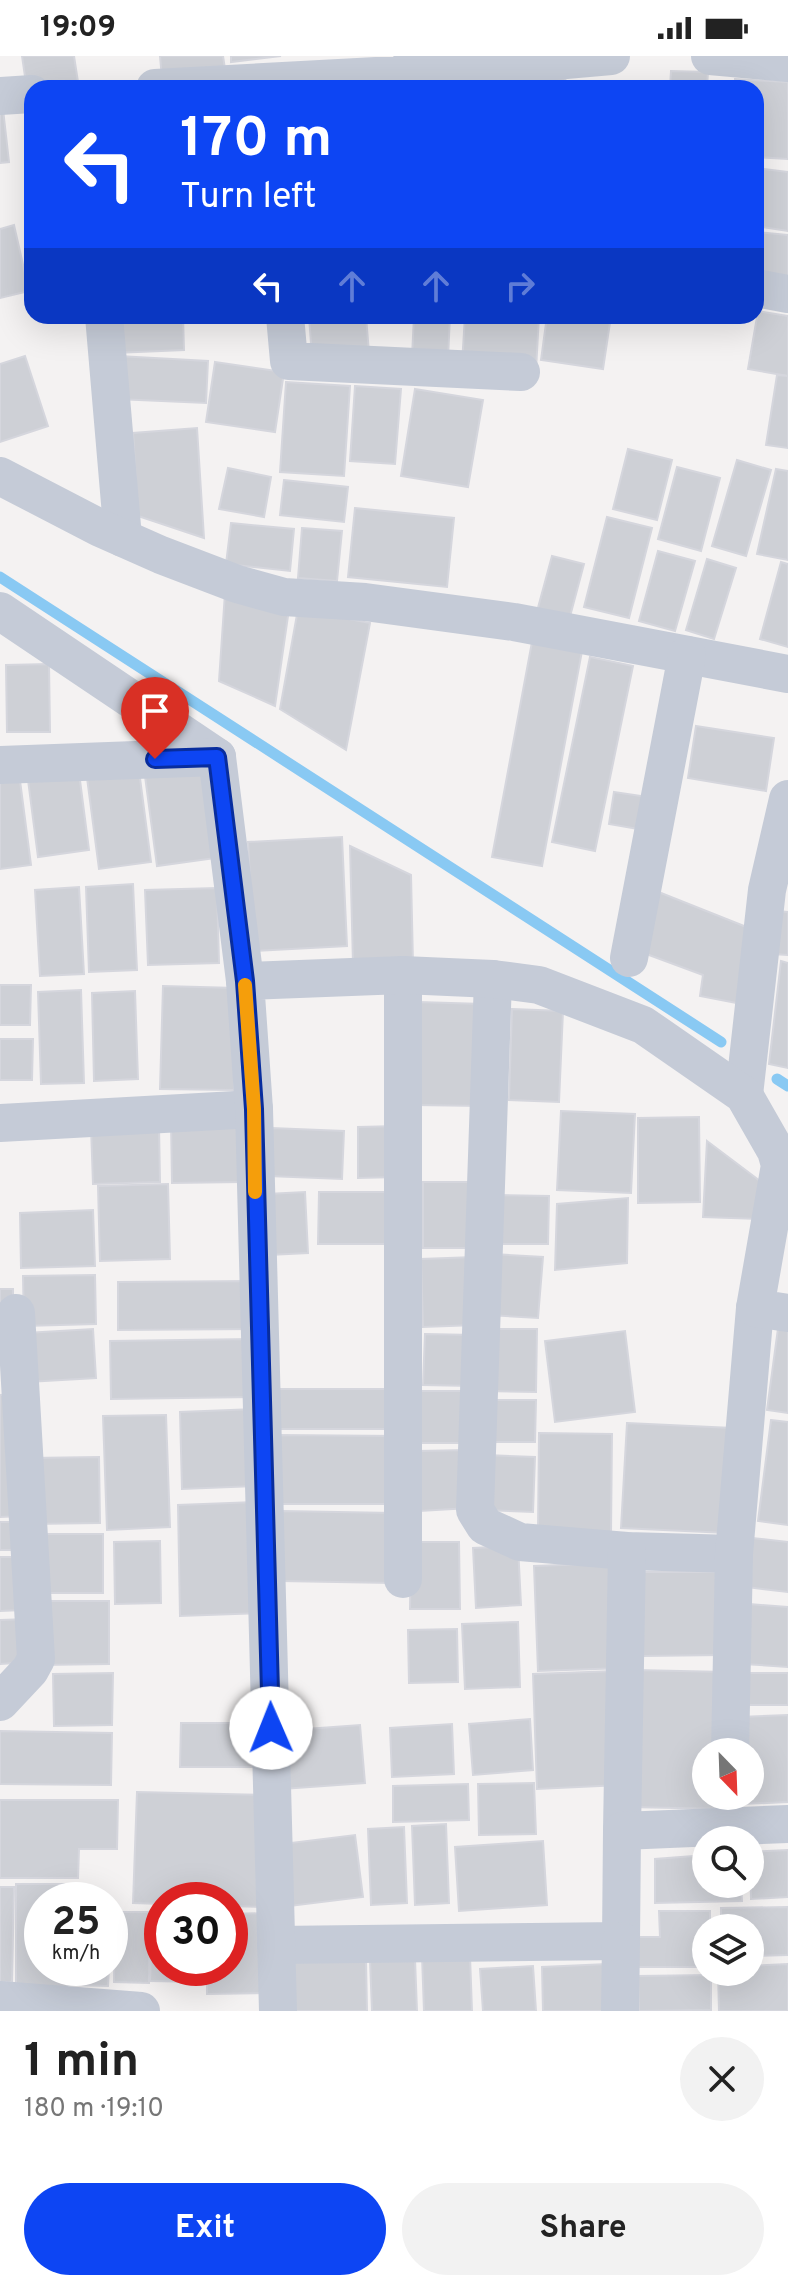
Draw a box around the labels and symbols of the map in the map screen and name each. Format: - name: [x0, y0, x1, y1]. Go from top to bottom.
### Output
- pin: [121, 677, 189, 759]
- position arrow: [229, 1686, 313, 1770]
- north arrow: [692, 1738, 764, 1810]
- speed limit sign: 30: [144, 1882, 248, 1986]

